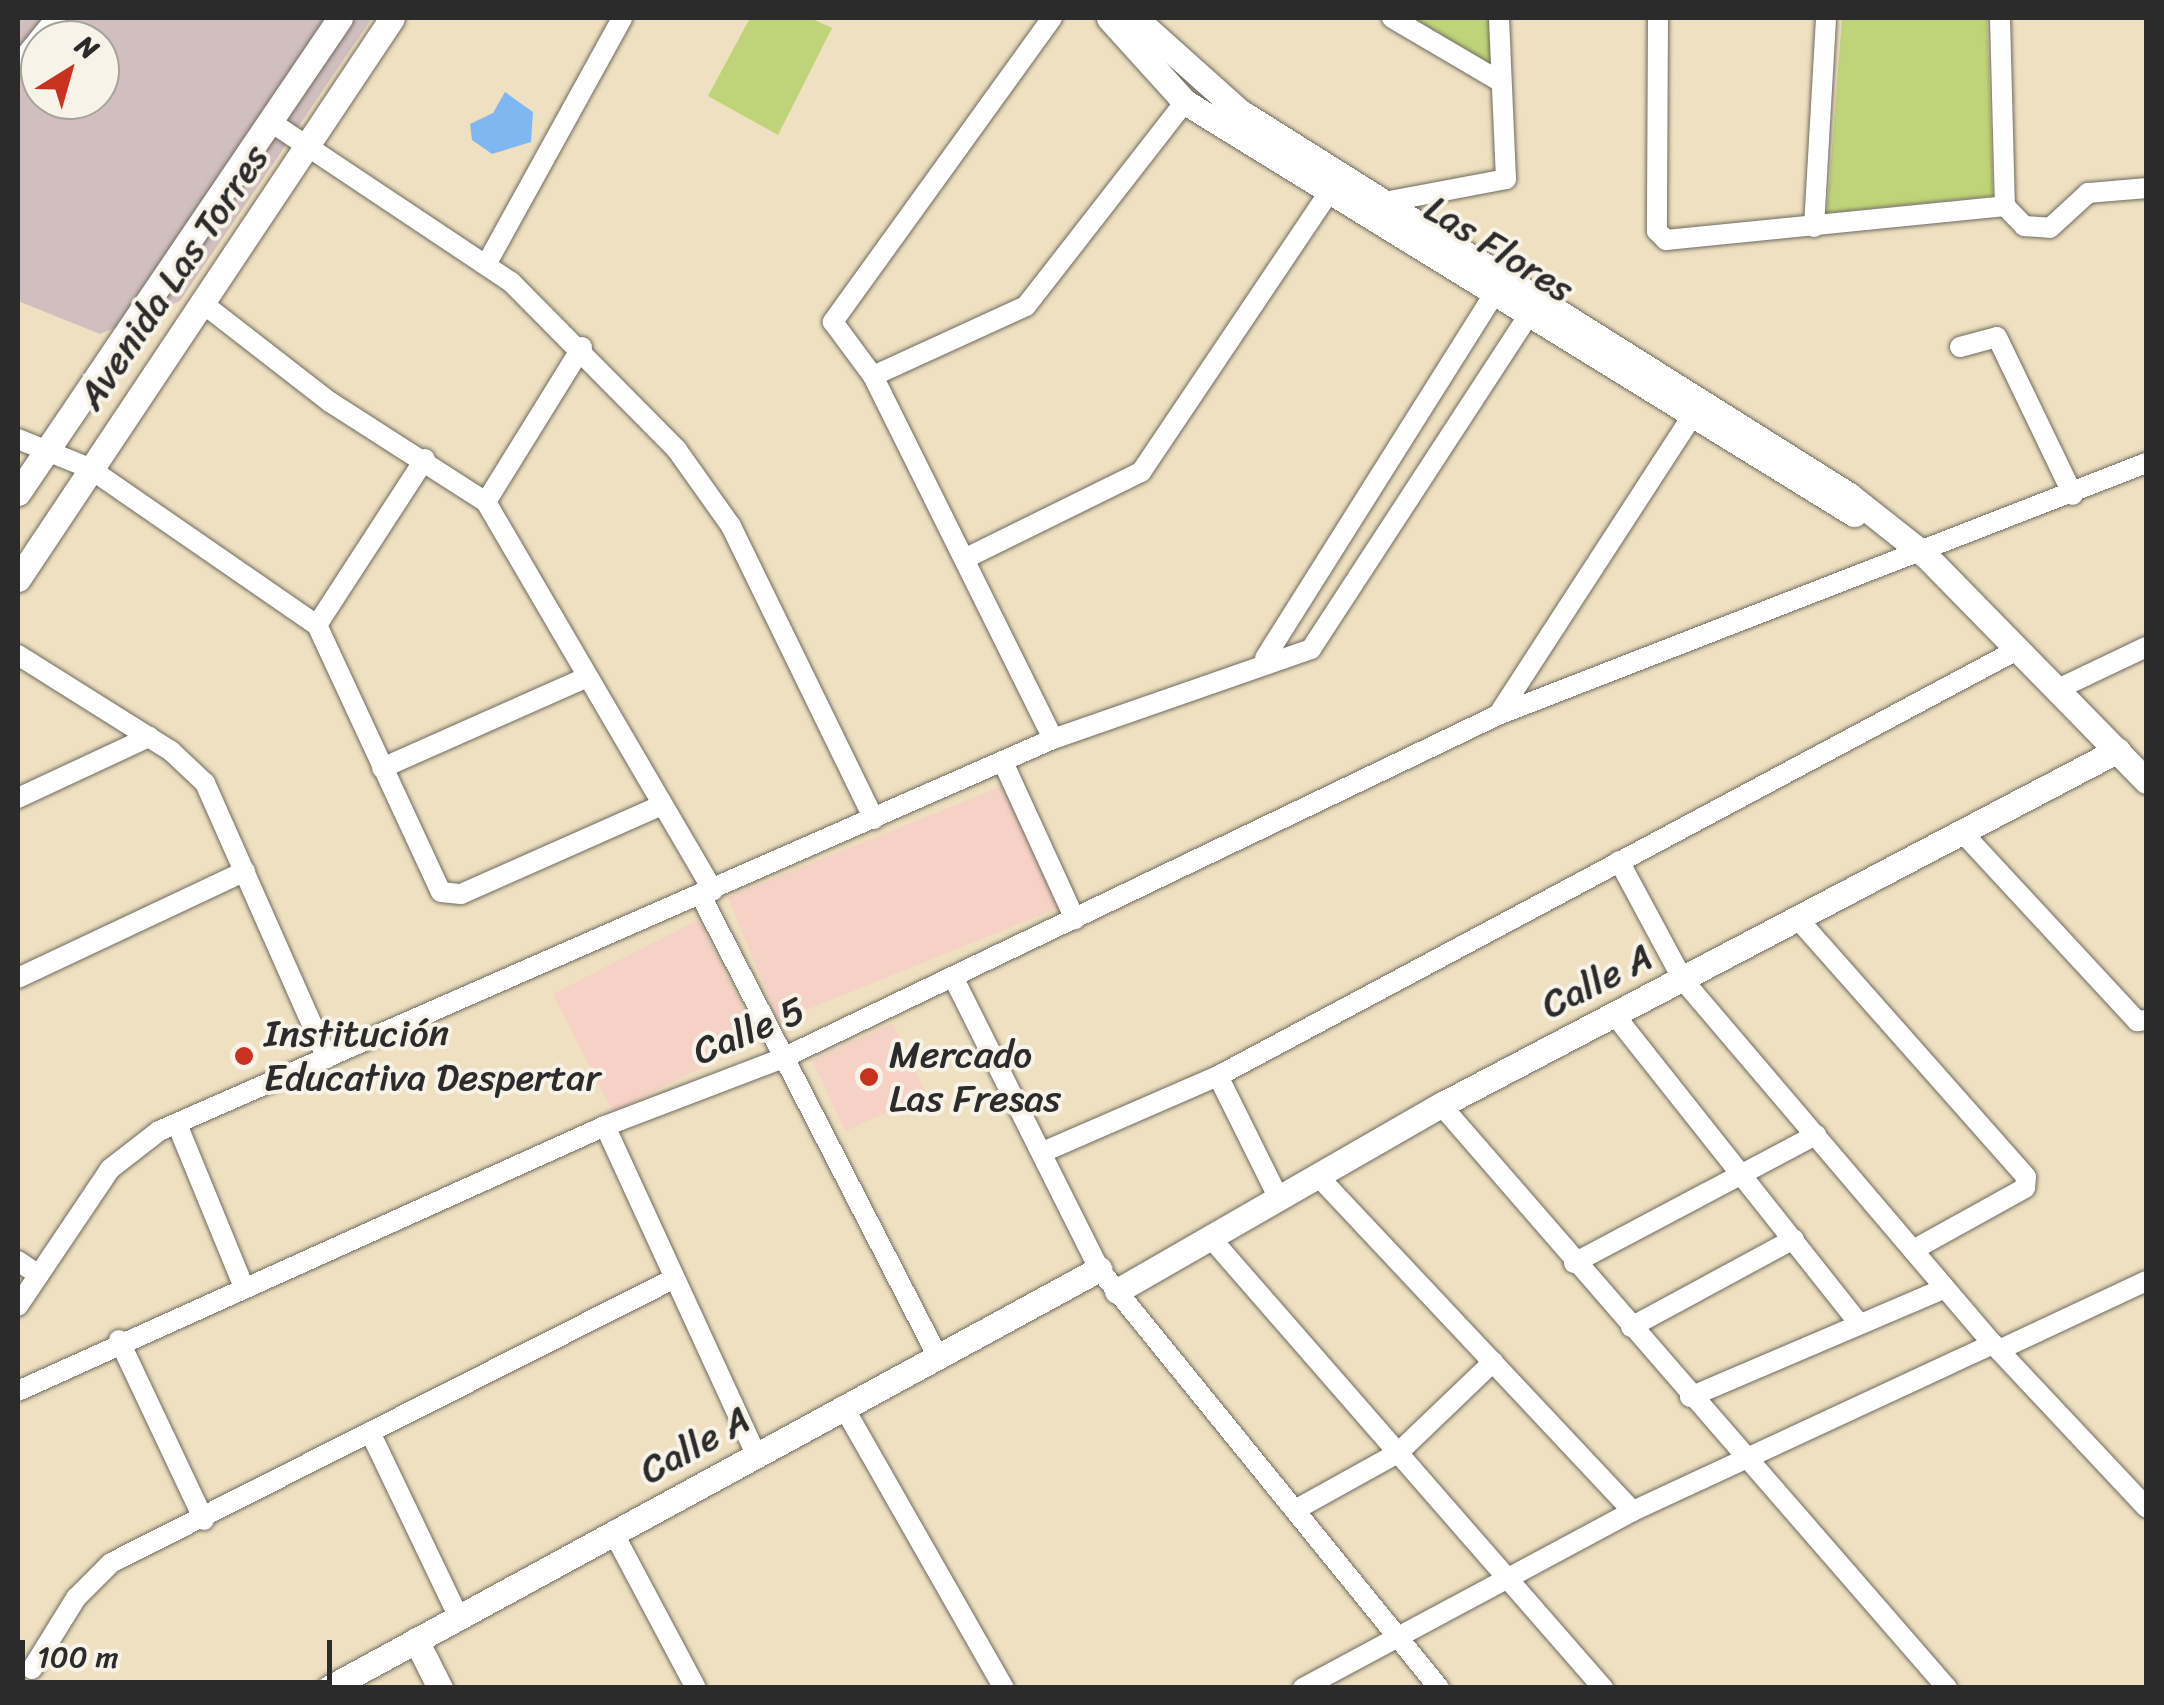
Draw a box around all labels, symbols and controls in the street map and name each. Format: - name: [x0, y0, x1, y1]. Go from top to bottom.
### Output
- north arrow: [20, 20, 120, 120]
- text: N: [65, 22, 110, 73]
- street label: Avenida Las Torres: [68, 136, 278, 418]
- street label: Las Flores: [1417, 186, 1581, 312]
- street label: Calle A: [1534, 934, 1660, 1028]
- street label: Calle 5: [686, 987, 812, 1075]
- place label: Institución Educativa Despertar: [264, 1011, 602, 1100]
- place label: Mercado Las Fresas: [889, 1032, 1061, 1122]
- marker: Institución Educativa Despertar: [233, 1045, 255, 1067]
- marker: Mercado Las Fresas: [858, 1066, 880, 1088]
- street label: Calle A: [632, 1396, 758, 1494]
- scale bar: [25, 1620, 338, 1682]
- text: 100 m: [37, 1630, 119, 1684]

